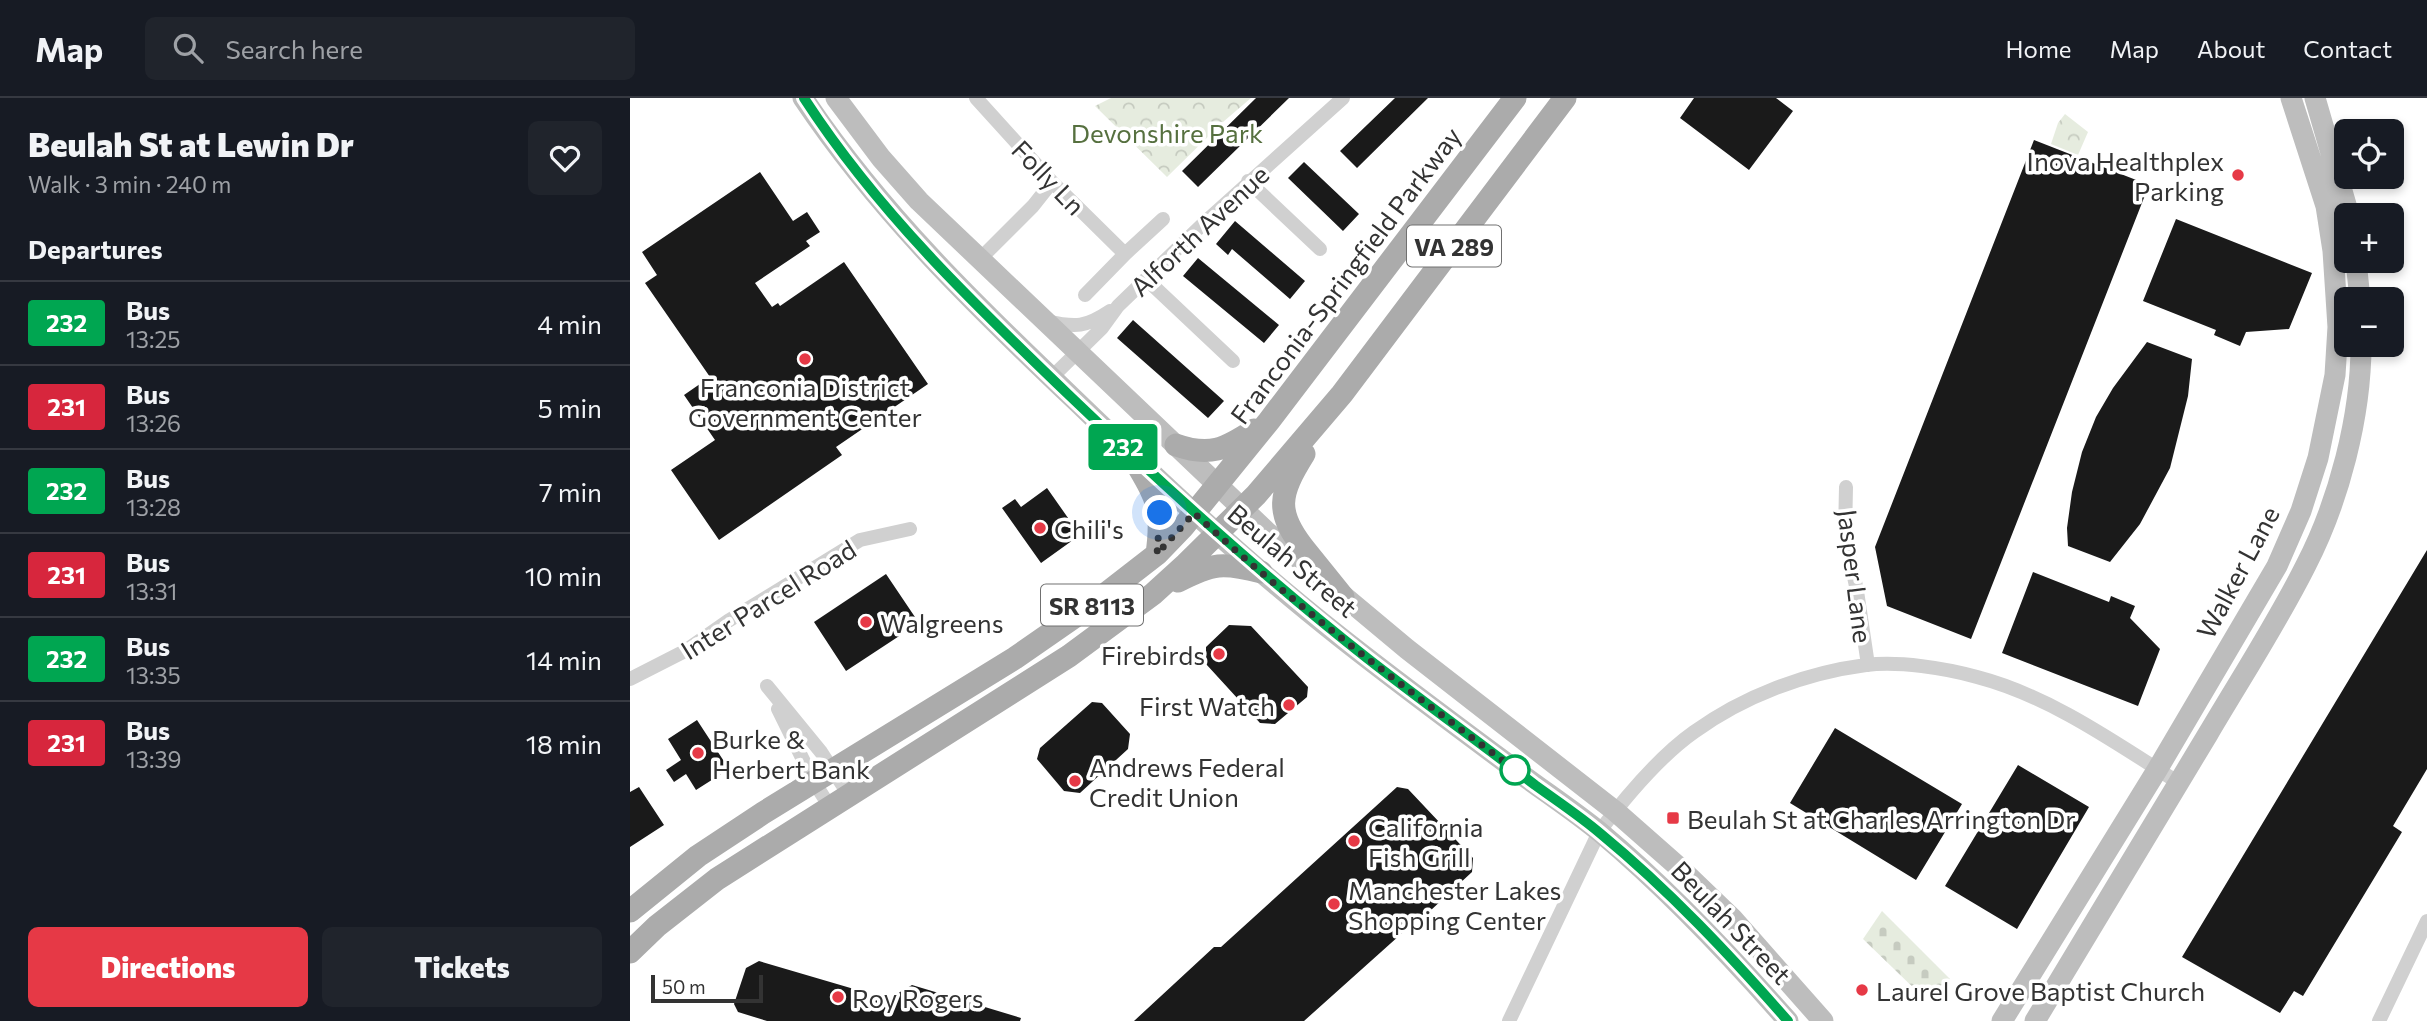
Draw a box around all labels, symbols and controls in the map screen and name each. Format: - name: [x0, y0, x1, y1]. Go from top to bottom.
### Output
- search box: [145, 17, 635, 80]
- text: Map: [35, 28, 103, 69]
- icon: search: [169, 29, 207, 67]
- text: Search here: [225, 33, 363, 64]
- text: Home: [2006, 34, 2072, 63]
- text: Map: [2110, 34, 2159, 63]
- text: About: [2197, 34, 2265, 63]
- text: Contact: [2303, 34, 2392, 63]
- park label: Devonshire Park: [1071, 117, 1263, 148]
- map controls: [2334, 119, 2404, 357]
- button: locate: [2334, 119, 2404, 189]
- button: heart: [528, 121, 602, 195]
- street label: Franconia-Springfield Parkway: [1223, 121, 1467, 429]
- text: Beulah St at Lewin Dr: [28, 123, 354, 164]
- street label: Folly Ln: [1006, 133, 1092, 221]
- place label: Inova Healthplex Parking: [2027, 145, 2224, 206]
- street label: Alforth Avenue: [1124, 158, 1274, 302]
- marker: Inova Healthplex Parking: [2230, 167, 2246, 183]
- text: Walk · 3 min · 240 m: [28, 170, 231, 198]
- button: +: [2334, 203, 2404, 273]
- road number: VA 289: [1407, 226, 1501, 266]
- text: Departures: [28, 233, 163, 264]
- button: −: [2334, 287, 2404, 357]
- text: Bus: [126, 294, 170, 325]
- text: 232: [46, 308, 87, 337]
- text: 4 min: [537, 308, 602, 339]
- text: 13:25: [126, 325, 180, 353]
- marker: Franconia District Government Center: [797, 351, 813, 367]
- place label: Franconia District Government Center: [688, 371, 922, 432]
- text: Bus: [126, 378, 170, 409]
- text: 231: [47, 392, 86, 421]
- text: 5 min: [538, 392, 602, 423]
- text: 13:26: [126, 409, 181, 437]
- line badge: 232: [1083, 424, 1163, 470]
- text: 232: [1102, 432, 1144, 461]
- text: Bus: [126, 462, 170, 493]
- text: 232: [46, 476, 87, 505]
- text: 7 min: [539, 476, 602, 507]
- text: 13:28: [126, 493, 181, 521]
- your location: [1142, 495, 1177, 530]
- street label: Beulah Street: [1222, 497, 1364, 623]
- street label: Walker Lane: [2189, 501, 2285, 643]
- street label: Jasper Lane: [1832, 507, 1880, 645]
- place label: Chili's: [1054, 513, 1124, 544]
- marker: Chili's: [1032, 520, 1048, 536]
- street label: Inter Parcel Road: [675, 533, 861, 665]
- text: Bus: [126, 546, 170, 577]
- text: 231: [47, 560, 86, 589]
- text: 10 min: [525, 560, 602, 591]
- text: 13:31: [126, 577, 177, 605]
- road number: SR 8113: [1041, 584, 1143, 626]
- place label: Walgreens: [880, 607, 1004, 638]
- marker: Walgreens: [858, 614, 874, 630]
- text: Bus: [126, 630, 170, 661]
- place label: Firebirds: [1101, 639, 1205, 670]
- text: 232: [46, 644, 87, 673]
- text: 14 min: [526, 644, 602, 675]
- marker: Firebirds: [1211, 646, 1227, 662]
- text: 13:35: [126, 661, 181, 689]
- place label: First Watch: [1139, 690, 1275, 721]
- marker: First Watch: [1281, 697, 1297, 713]
- text: Bus: [126, 714, 170, 745]
- place label: Burke & Herbert Bank: [712, 723, 870, 784]
- text: 231: [47, 728, 86, 757]
- text: 18 min: [526, 728, 602, 759]
- text: 13:39: [126, 745, 181, 773]
- marker: Burke & Herbert Bank: [690, 745, 706, 761]
- place label: Andrews Federal Credit Union: [1089, 751, 1285, 812]
- unlabelled marker: [1500, 755, 1530, 785]
- marker: Andrews Federal Credit Union: [1067, 773, 1083, 789]
- place label: Beulah St at Charles Arrington Dr: [1687, 803, 2076, 834]
- marker: Beulah St at Charles Arrington Dr: [1665, 810, 1681, 826]
- place label: California Fish Grill: [1368, 811, 1483, 872]
- marker: California Fish Grill: [1346, 833, 1362, 849]
- street label: Beulah Street: [1666, 854, 1798, 990]
- place label: Manchester Lakes Shopping Center: [1348, 874, 1561, 935]
- marker: Manchester Lakes Shopping Center: [1326, 896, 1342, 912]
- button: Directions: [28, 927, 308, 1007]
- button: Tickets: [322, 927, 602, 1007]
- scale bar: [651, 972, 763, 1004]
- text: 50 m: [662, 975, 706, 998]
- place label: Laurel Grove Baptist Church: [1876, 975, 2205, 1006]
- place label: Roy Rogers: [852, 982, 984, 1013]
- marker: Laurel Grove Baptist Church: [1854, 982, 1870, 998]
- marker: Roy Rogers: [830, 989, 846, 1005]

